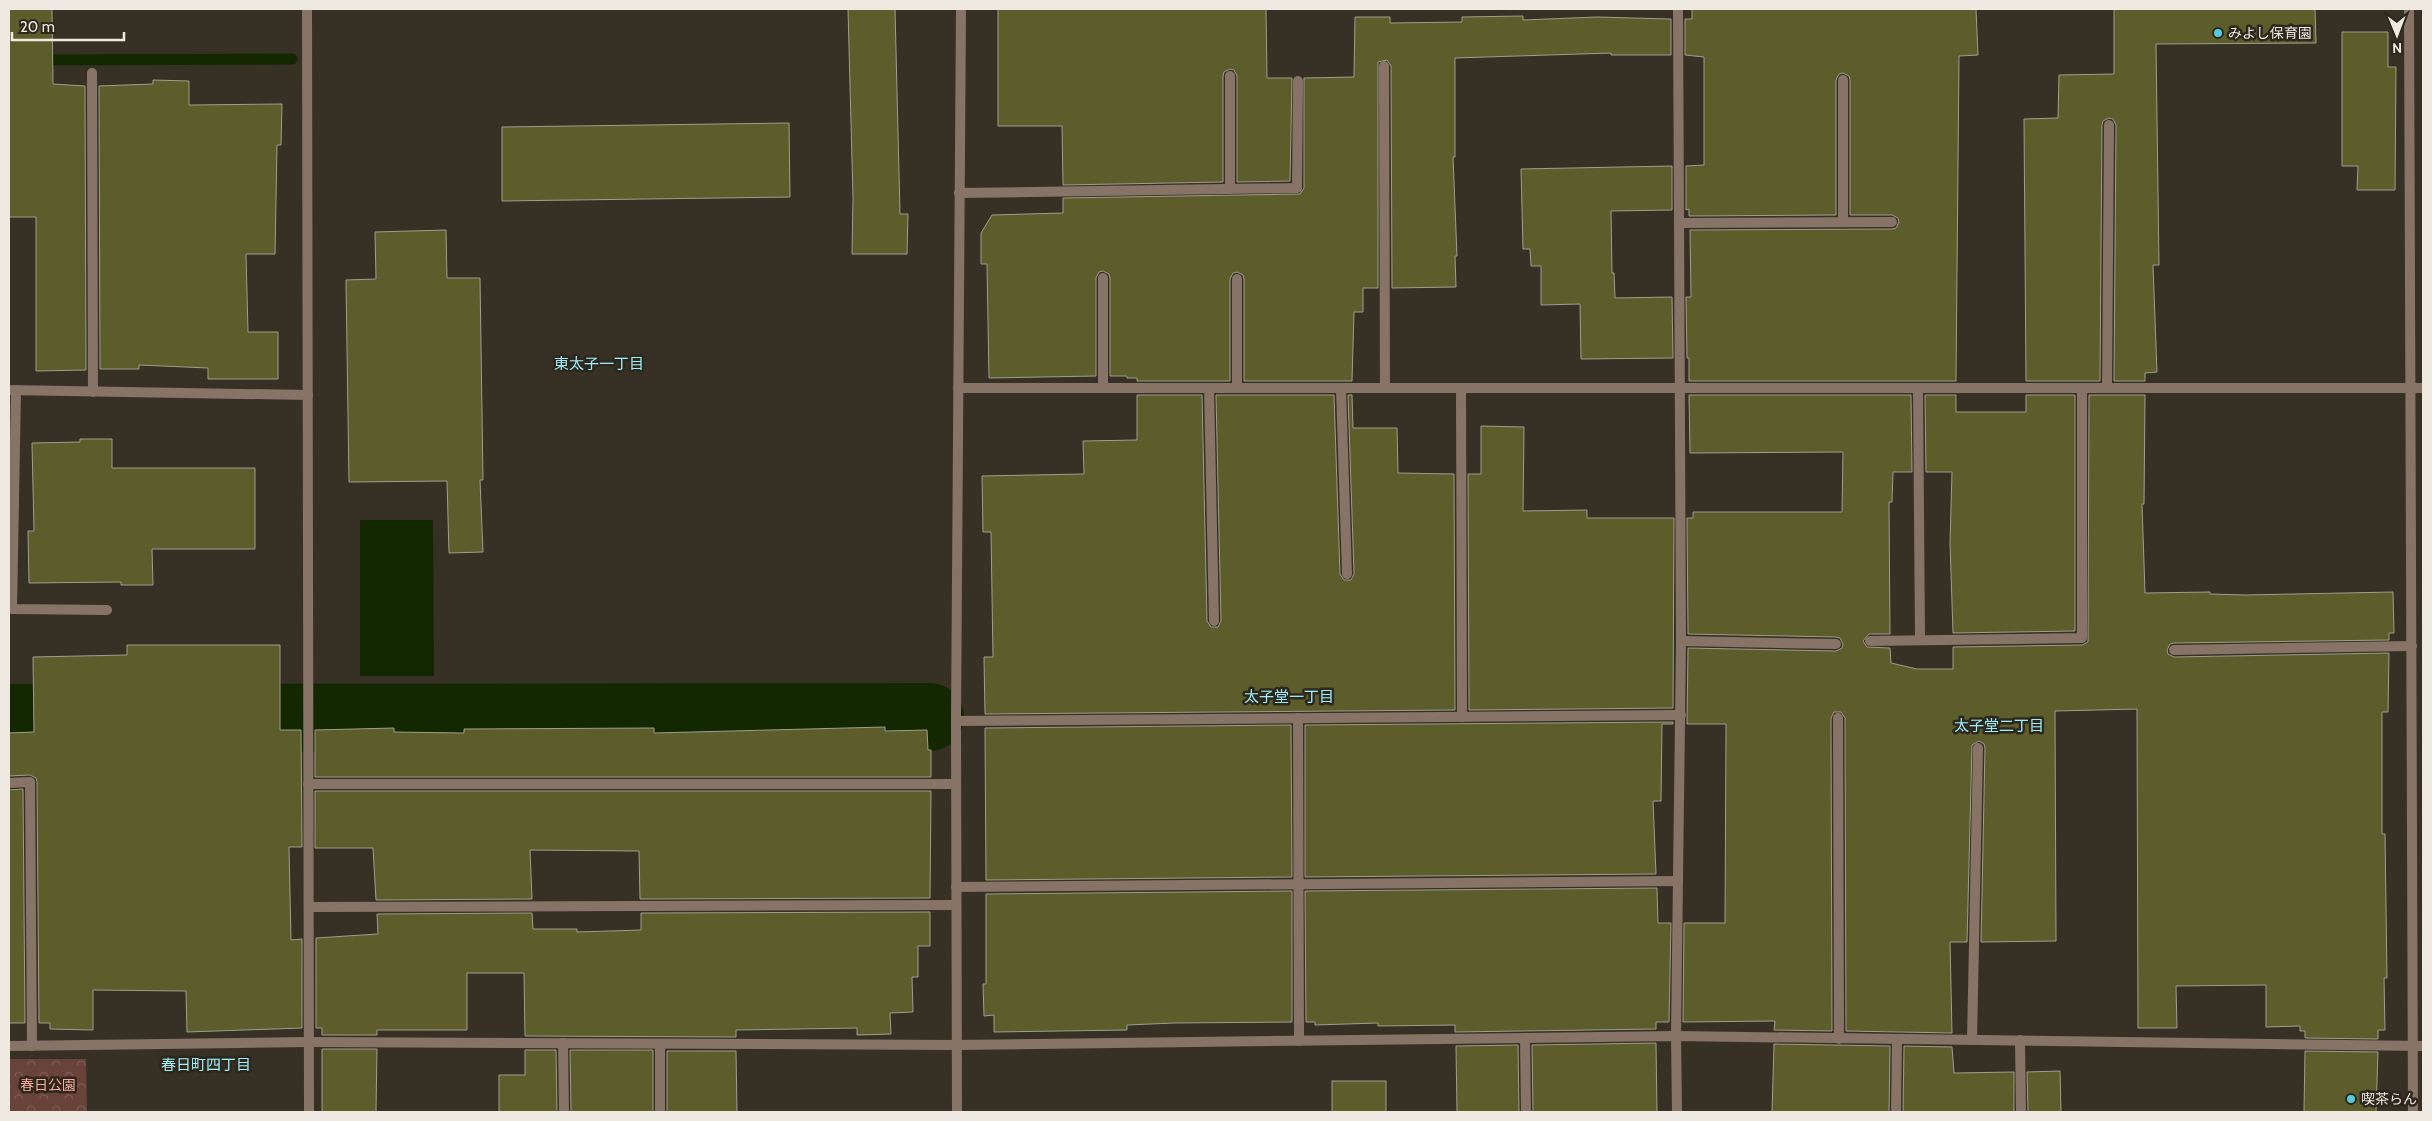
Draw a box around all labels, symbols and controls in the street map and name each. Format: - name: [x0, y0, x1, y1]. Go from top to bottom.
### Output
- scale bar: [12, 10, 125, 42]
- north arrow: [2372, 10, 2422, 60]
- text: 20 m: [20, 18, 55, 36]
- place label: みよし保育園: [2228, 24, 2312, 42]
- marker: みよし保育園: [2212, 27, 2224, 39]
- text: N: [2392, 39, 2402, 57]
- district label: 東太子一丁目: [554, 355, 644, 373]
- district label: 太子堂一丁目: [1244, 688, 1334, 706]
- district label: 太子堂二丁目: [1954, 717, 2044, 735]
- district label: 春日町四丁目: [161, 1056, 251, 1074]
- park label: 春日公園: [20, 1076, 76, 1094]
- place label: 喫茶らん: [2361, 1090, 2417, 1108]
- marker: 喫茶らん: [2345, 1093, 2357, 1105]

